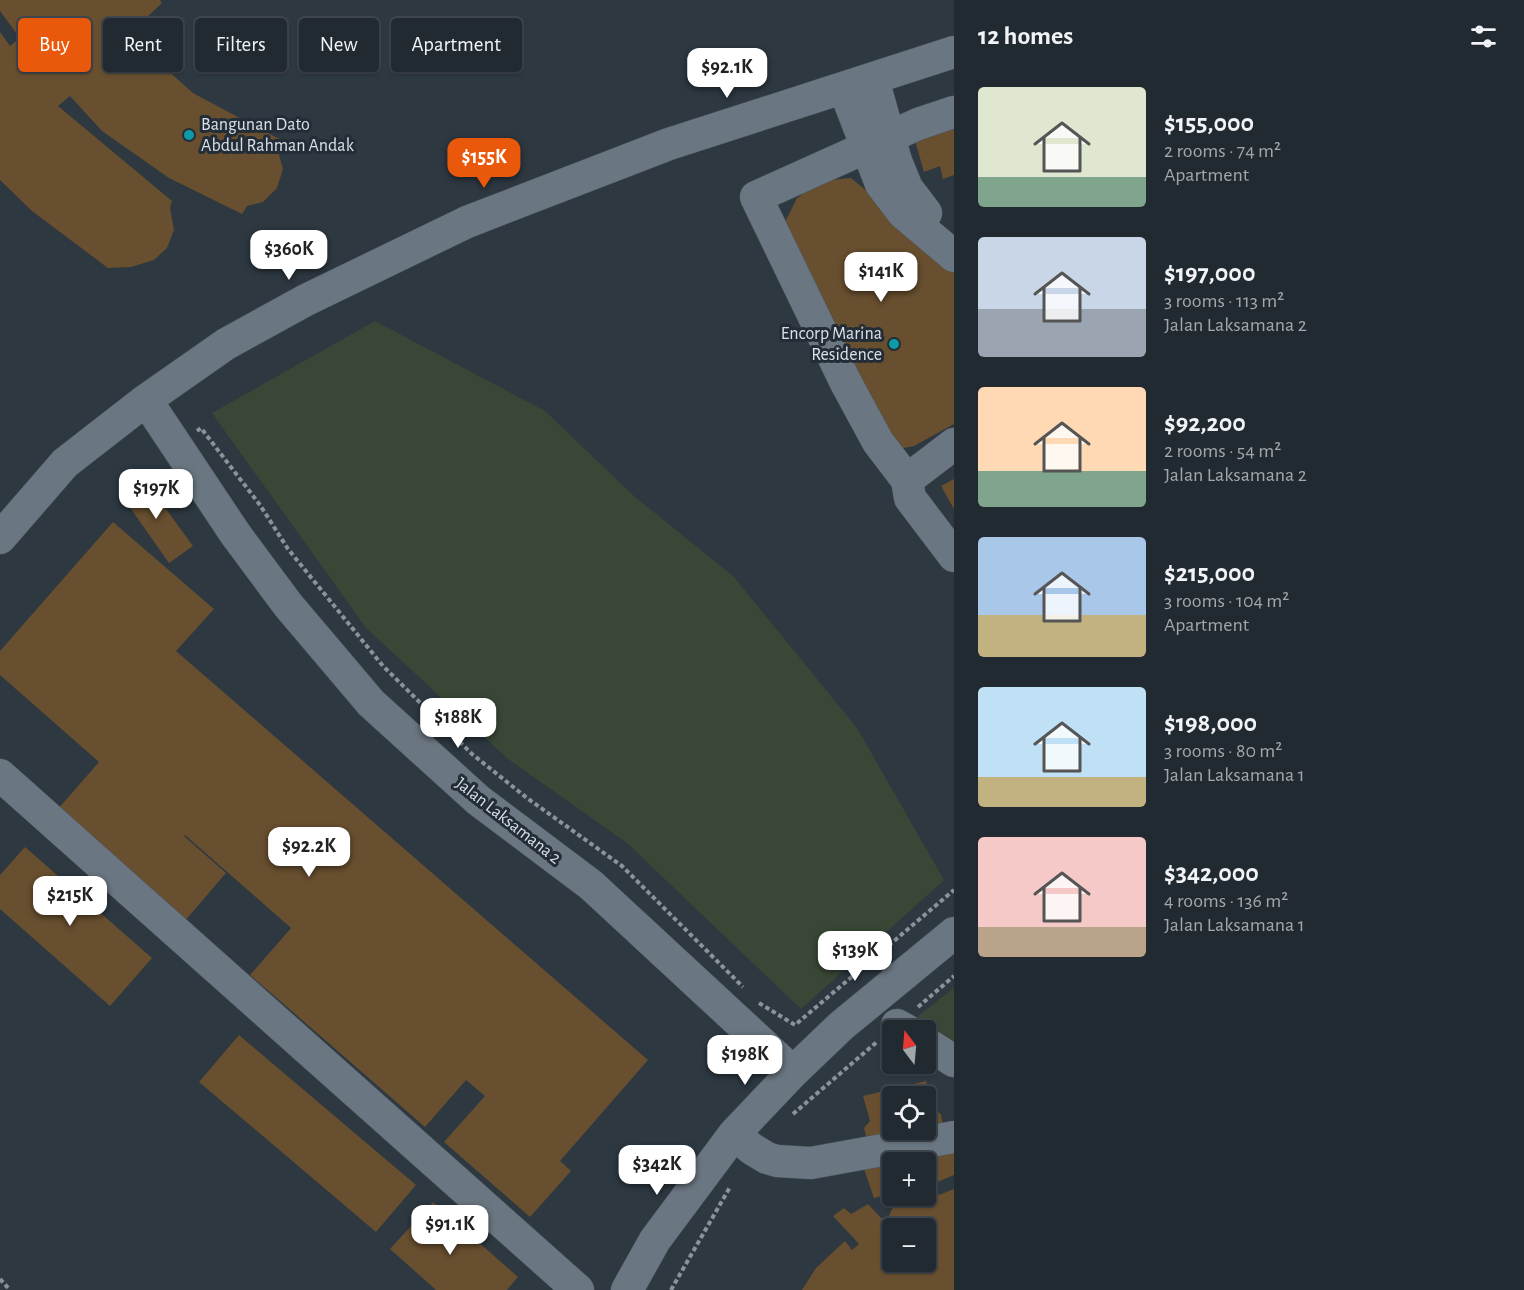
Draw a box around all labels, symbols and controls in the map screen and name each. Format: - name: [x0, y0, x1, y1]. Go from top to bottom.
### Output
- chip: Buy: [18, 18, 91, 72]
- chip: Rent: [103, 18, 183, 72]
- chip: Filters: [195, 18, 287, 72]
- chip: New: [299, 18, 379, 72]
- chip: Apartment: [391, 18, 522, 72]
- icon: filters: [1467, 20, 1500, 53]
- text: 12 homes: [978, 23, 1073, 49]
- pin: $92.1K: [678, 48, 776, 99]
- text: $92.1K: [701, 57, 753, 77]
- text: $155,000: [1164, 110, 1254, 136]
- icon: home: [1026, 111, 1098, 183]
- place label: Bangunan Dato Abdul Rahman Andak: [201, 116, 355, 155]
- marker: Bangunan Dato Abdul Rahman Andak: [182, 128, 196, 142]
- pin: $155K: [442, 138, 526, 189]
- text: 2 rooms · 74 m²: [1164, 141, 1281, 161]
- text: $155K: [461, 147, 507, 167]
- text: Apartment: [1164, 165, 1249, 185]
- pin: $360K: [247, 230, 331, 281]
- text: $360K: [264, 239, 314, 259]
- pin: $141K: [839, 252, 923, 303]
- text: $197,000: [1164, 260, 1255, 286]
- text: $141K: [858, 261, 904, 281]
- icon: home: [1026, 261, 1098, 333]
- text: 3 rooms · 113 m²: [1164, 291, 1284, 311]
- text: Jalan Laksamana 2: [1164, 315, 1307, 335]
- place label: Encorp Marina Residence: [781, 325, 882, 364]
- marker: Encorp Marina Residence: [887, 337, 901, 351]
- text: $92,200: [1164, 410, 1246, 436]
- icon: home: [1026, 411, 1098, 483]
- text: 2 rooms · 54 m²: [1164, 441, 1281, 461]
- text: Jalan Laksamana 2: [1164, 465, 1307, 485]
- pin: $197K: [114, 469, 198, 520]
- text: $197K: [133, 478, 179, 498]
- text: $215,000: [1164, 560, 1255, 586]
- icon: home: [1026, 561, 1098, 633]
- text: 3 rooms · 104 m²: [1164, 591, 1289, 611]
- text: Apartment: [1164, 615, 1249, 635]
- pin: $188K: [416, 698, 500, 749]
- text: $188K: [434, 707, 482, 727]
- text: $198,000: [1164, 710, 1257, 736]
- icon: home: [1026, 711, 1098, 783]
- text: 3 rooms · 80 m²: [1164, 741, 1282, 761]
- text: Jalan Laksamana 1: [1164, 765, 1305, 785]
- street label: Jalan Laksamana 2: [452, 774, 564, 868]
- pin: $92.2K: [260, 827, 358, 878]
- text: $92.2K: [282, 836, 336, 856]
- text: $342,000: [1164, 860, 1259, 886]
- icon: home: [1026, 861, 1098, 933]
- pin: $215K: [28, 876, 112, 927]
- text: $215K: [47, 885, 93, 905]
- text: 4 rooms · 136 m²: [1164, 891, 1288, 911]
- text: Jalan Laksamana 1: [1164, 915, 1305, 935]
- pin: $139K: [813, 931, 897, 982]
- text: $139K: [832, 940, 878, 960]
- north arrow: [882, 1020, 936, 1074]
- map controls: [882, 1020, 936, 1272]
- pin: $198K: [703, 1035, 787, 1086]
- text: $198K: [721, 1044, 769, 1064]
- button: locate: [882, 1086, 936, 1140]
- pin: $342K: [615, 1145, 699, 1196]
- button: +: [882, 1152, 936, 1206]
- text: $342K: [633, 1154, 681, 1174]
- pin: $91.1K: [401, 1205, 499, 1256]
- text: $91.1K: [425, 1214, 475, 1234]
- button: −: [882, 1218, 936, 1272]

